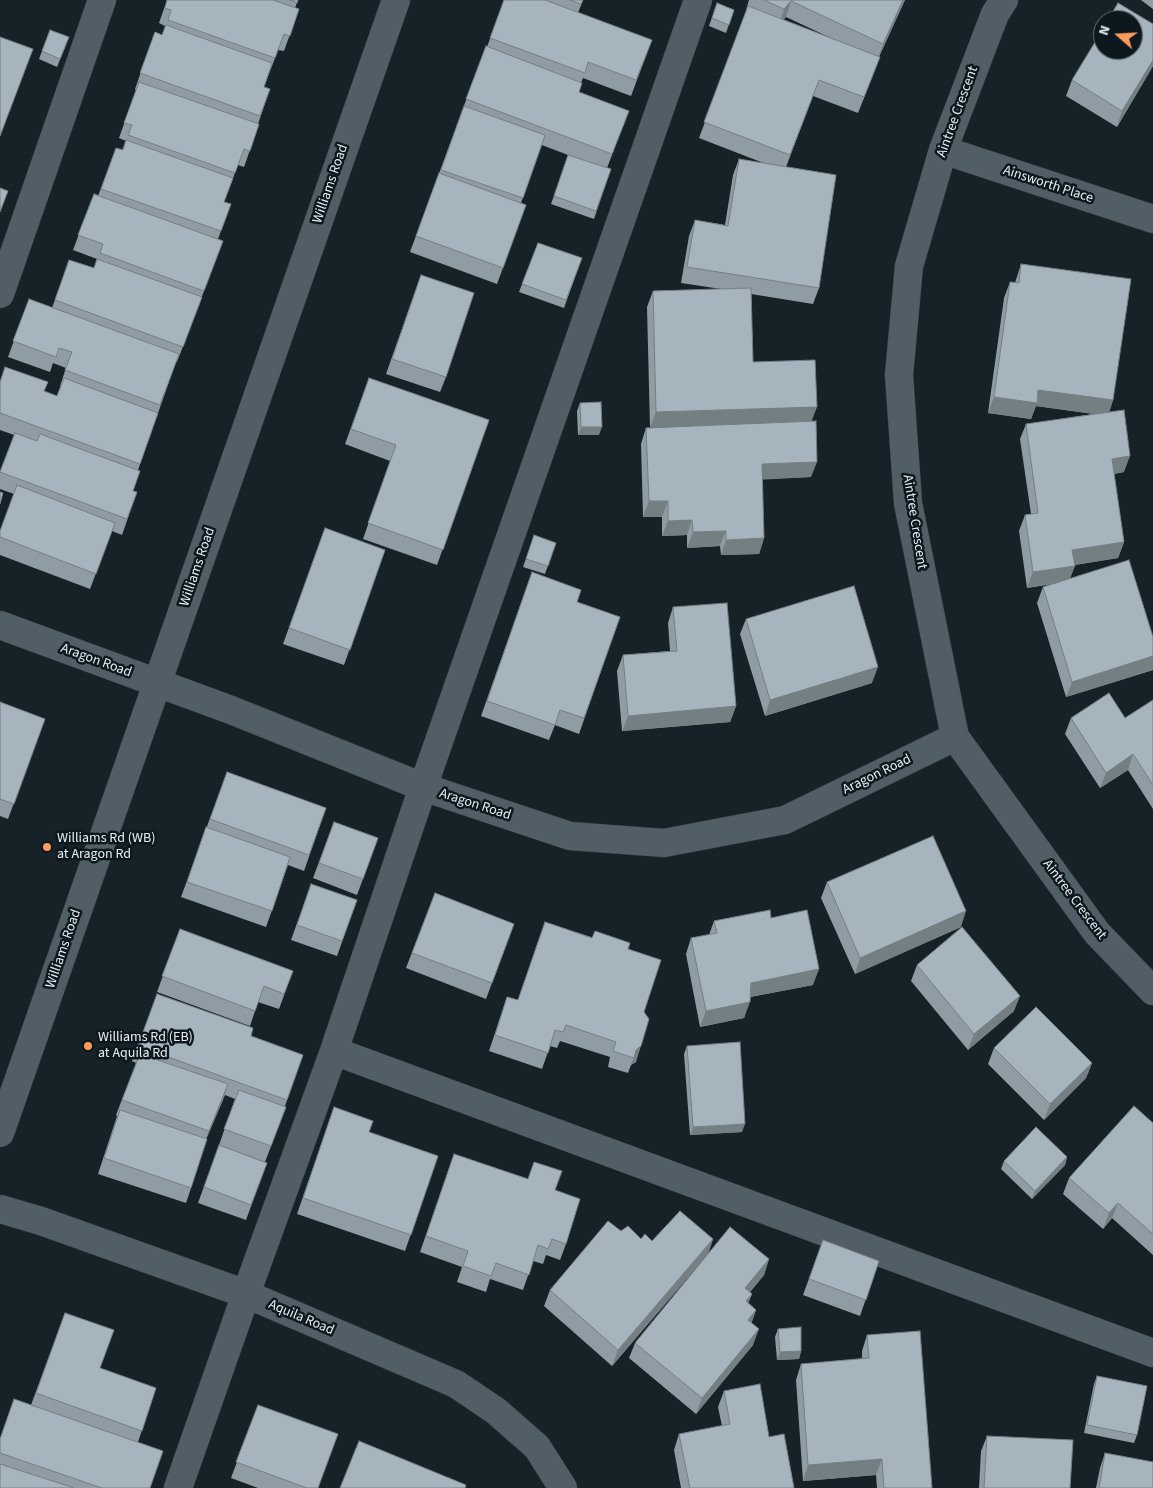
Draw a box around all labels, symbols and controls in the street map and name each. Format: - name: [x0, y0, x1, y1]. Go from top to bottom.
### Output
- north arrow: [1093, 10, 1143, 60]
- text: N: [1094, 23, 1116, 38]
- street label: Aintree Crescent: [934, 64, 982, 160]
- street label: Williams Road: [310, 142, 352, 226]
- street label: Ainsworth Place: [1001, 163, 1095, 207]
- street label: Aintree Crescent: [898, 473, 930, 571]
- street label: Williams Road: [177, 525, 219, 609]
- street label: Aragon Road: [58, 640, 134, 682]
- street label: Aragon Road: [840, 751, 914, 799]
- street label: Aragon Road: [437, 786, 513, 824]
- place label: Williams Rd (WB) at Aragon Rd: [57, 831, 155, 864]
- marker: Williams Rd (WB) at Aragon Rd: [41, 841, 53, 853]
- street label: Aintree Crescent: [1038, 857, 1110, 943]
- street label: Williams Road: [43, 907, 85, 991]
- place label: Williams Rd (EB) at Aquila Rd: [98, 1030, 193, 1062]
- marker: Williams Rd (EB) at Aquila Rd: [82, 1040, 94, 1052]
- street label: Aquila Road: [266, 1297, 336, 1339]

